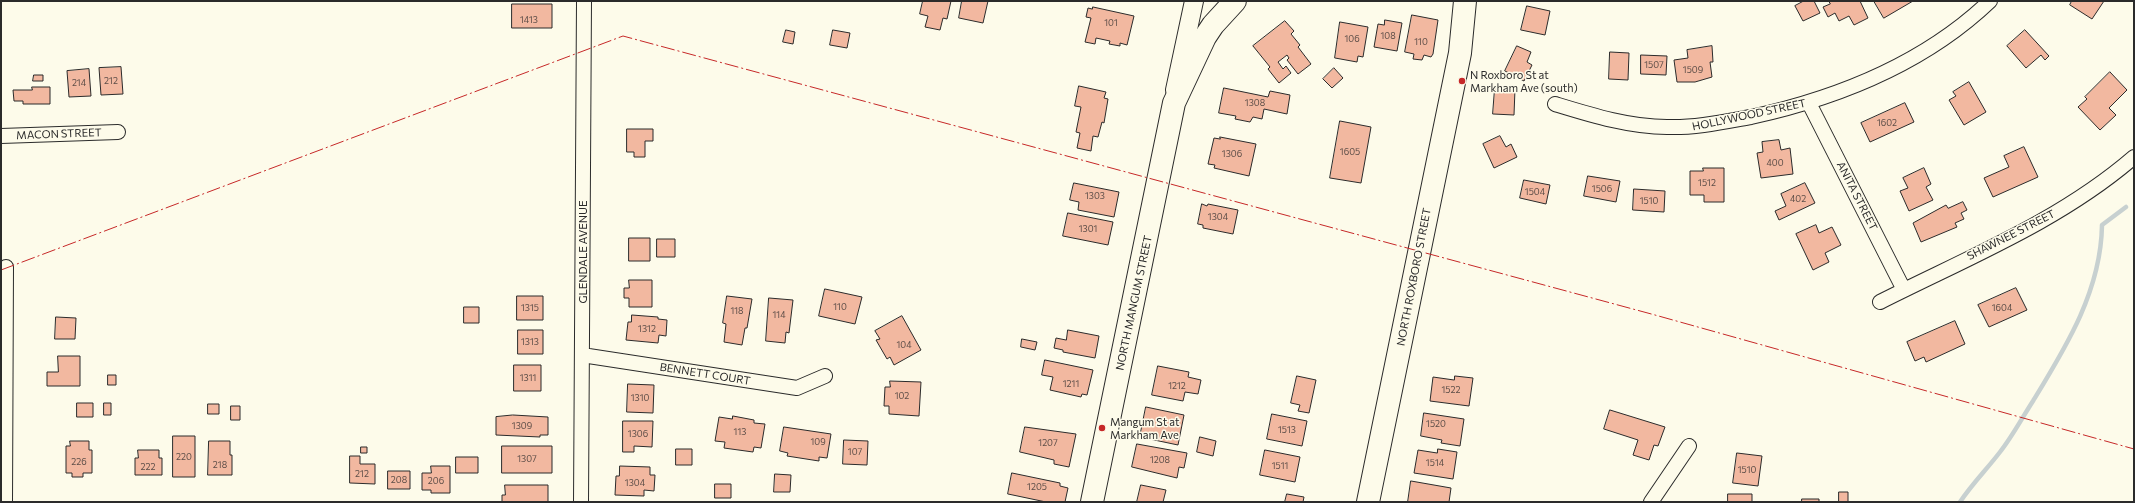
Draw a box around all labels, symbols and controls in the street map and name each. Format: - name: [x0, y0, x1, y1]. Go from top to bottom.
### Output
- house number: 1413: [520, 15, 538, 25]
- house number: 101: [1104, 18, 1118, 28]
- house number: 108: [1380, 31, 1396, 41]
- house number: 106: [1344, 34, 1360, 44]
- house number: 110: [1414, 37, 1428, 47]
- house number: 1507: [1644, 60, 1664, 70]
- house number: 1509: [1683, 65, 1703, 75]
- place label: N Roxboro St at Markham Ave (south): [1470, 68, 1578, 94]
- house number: 212: [104, 76, 118, 86]
- marker: N Roxboro St at Markham Ave (south): [1457, 76, 1467, 86]
- house number: 214: [72, 78, 86, 88]
- street label: HOLLYWOOD STREET: [1691, 97, 1807, 133]
- house number: 1308: [1245, 98, 1265, 108]
- house number: 1602: [1877, 118, 1897, 128]
- street label: MACON STREET: [16, 126, 102, 142]
- house number: 1605: [1340, 147, 1360, 157]
- house number: 1306: [1222, 149, 1242, 159]
- house number: 400: [1766, 158, 1784, 168]
- street label: ANITA STREET: [1834, 159, 1880, 233]
- house number: 1512: [1698, 178, 1716, 188]
- house number: 1506: [1592, 184, 1612, 194]
- house number: 1504: [1525, 187, 1545, 197]
- house number: 1303: [1085, 191, 1105, 201]
- house number: 402: [1790, 194, 1806, 204]
- house number: 1510: [1640, 196, 1658, 206]
- street label: GLENDALE AVENUE: [576, 200, 590, 304]
- street label: NORTH ROXBORO STREET: [1394, 207, 1434, 347]
- street label: SHAWNEE STREET: [1965, 207, 2057, 263]
- house number: 1304: [1208, 212, 1228, 222]
- house number: 1301: [1079, 224, 1097, 234]
- street label: NORTH MANGUM STREET: [1113, 234, 1155, 372]
- house number: 110: [833, 302, 847, 312]
- house number: 1315: [521, 303, 539, 313]
- house number: 1604: [1992, 303, 2012, 313]
- house number: 118: [730, 306, 744, 316]
- house number: 114: [772, 310, 786, 320]
- house number: 1312: [638, 324, 656, 334]
- house number: 1313: [521, 337, 539, 347]
- house number: 104: [896, 340, 912, 350]
- street label: BENNETT COURT: [659, 360, 751, 388]
- house number: 1311: [520, 373, 536, 383]
- house number: 1211: [1063, 379, 1079, 389]
- house number: 1212: [1168, 381, 1186, 391]
- house number: 1522: [1442, 385, 1460, 395]
- house number: 102: [895, 391, 909, 401]
- house number: 1310: [631, 393, 649, 403]
- place label: Mangum St at Markham Ave: [1110, 415, 1180, 441]
- house number: 1520: [1426, 419, 1446, 429]
- house number: 1309: [512, 421, 532, 431]
- marker: Mangum St at Markham Ave: [1097, 423, 1107, 433]
- house number: 1513: [1278, 425, 1296, 435]
- house number: 113: [734, 427, 746, 437]
- house number: 1306: [628, 429, 648, 439]
- house number: 109: [810, 437, 826, 447]
- house number: 1207: [1038, 438, 1058, 448]
- house number: 107: [848, 447, 862, 457]
- house number: 220: [176, 452, 192, 462]
- house number: 1307: [517, 454, 537, 464]
- house number: 1208: [1150, 455, 1170, 465]
- house number: 226: [71, 457, 87, 467]
- house number: 1514: [1426, 458, 1444, 468]
- house number: 218: [213, 460, 227, 470]
- house number: 1511: [1272, 461, 1288, 471]
- house number: 222: [141, 462, 155, 472]
- house number: 1510: [1738, 465, 1756, 475]
- house number: 212: [355, 469, 369, 479]
- house number: 208: [391, 475, 407, 485]
- house number: 206: [428, 476, 444, 486]
- house number: 1304: [625, 478, 645, 488]
- house number: 1205: [1027, 482, 1047, 492]

